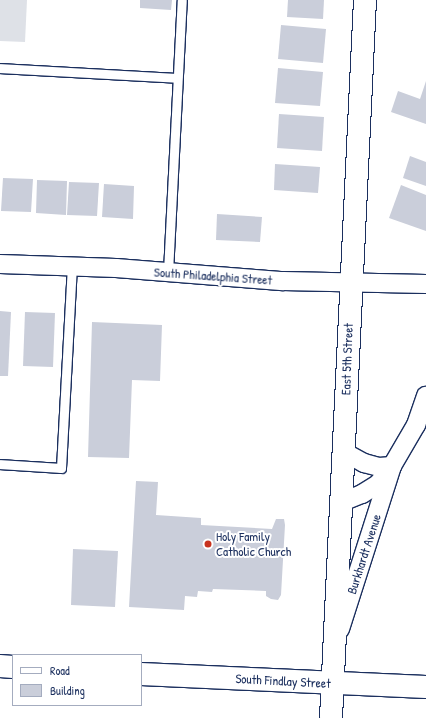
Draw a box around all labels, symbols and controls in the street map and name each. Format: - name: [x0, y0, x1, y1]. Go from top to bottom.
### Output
- street label: South Philadelphia Street: [153, 264, 273, 288]
- street label: East 5th Street: [338, 323, 356, 395]
- street label: Burkhardt Avenue: [344, 512, 384, 596]
- place label: Holy Family Catholic Church: [216, 529, 291, 560]
- marker: Holy Family Catholic Church: [203, 539, 213, 549]
- legend: [12, 654, 142, 706]
- text: Road: [50, 662, 70, 679]
- street label: South Findlay Street: [235, 671, 331, 691]
- text: Building: [50, 682, 85, 699]

